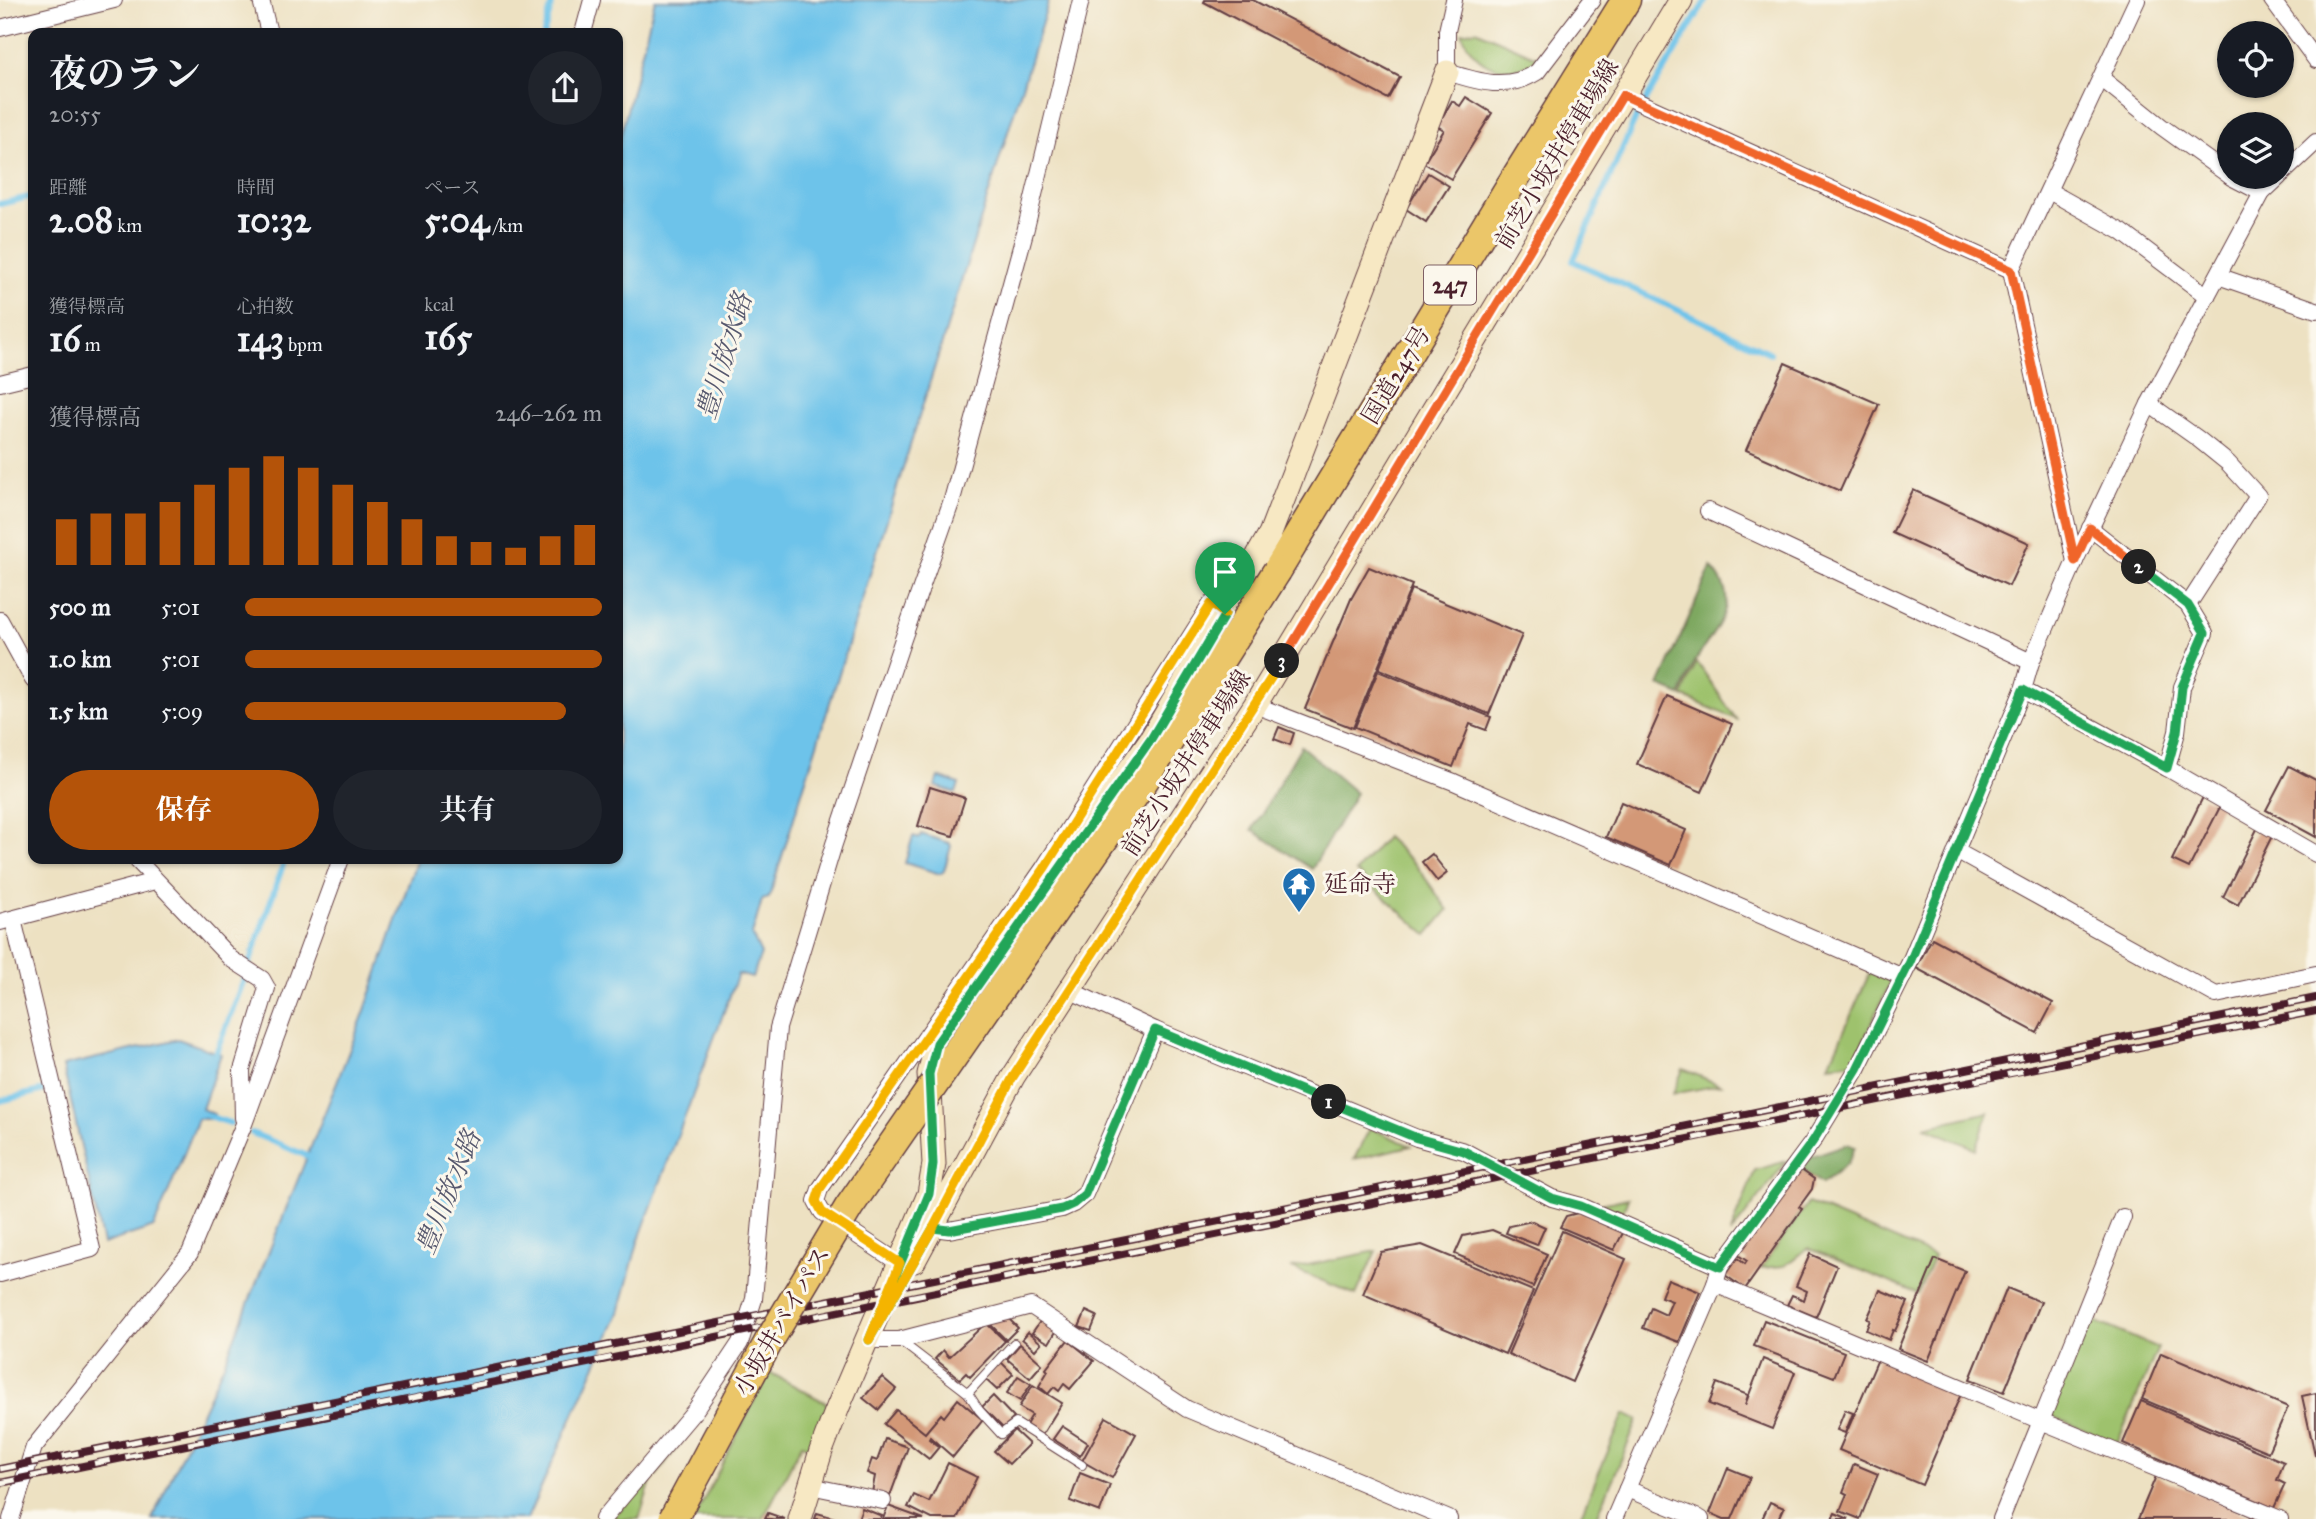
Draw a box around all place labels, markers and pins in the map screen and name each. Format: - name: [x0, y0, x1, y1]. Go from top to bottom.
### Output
- pin: [1195, 542, 1255, 614]
- pin: 2: [2122, 550, 2156, 584]
- pin: 3: [1264, 644, 1300, 678]
- temple icon: 延命寺: [1280, 865, 1318, 914]
- place label: 延命寺: [1324, 869, 1396, 899]
- pin: 1: [1312, 1084, 1346, 1120]

